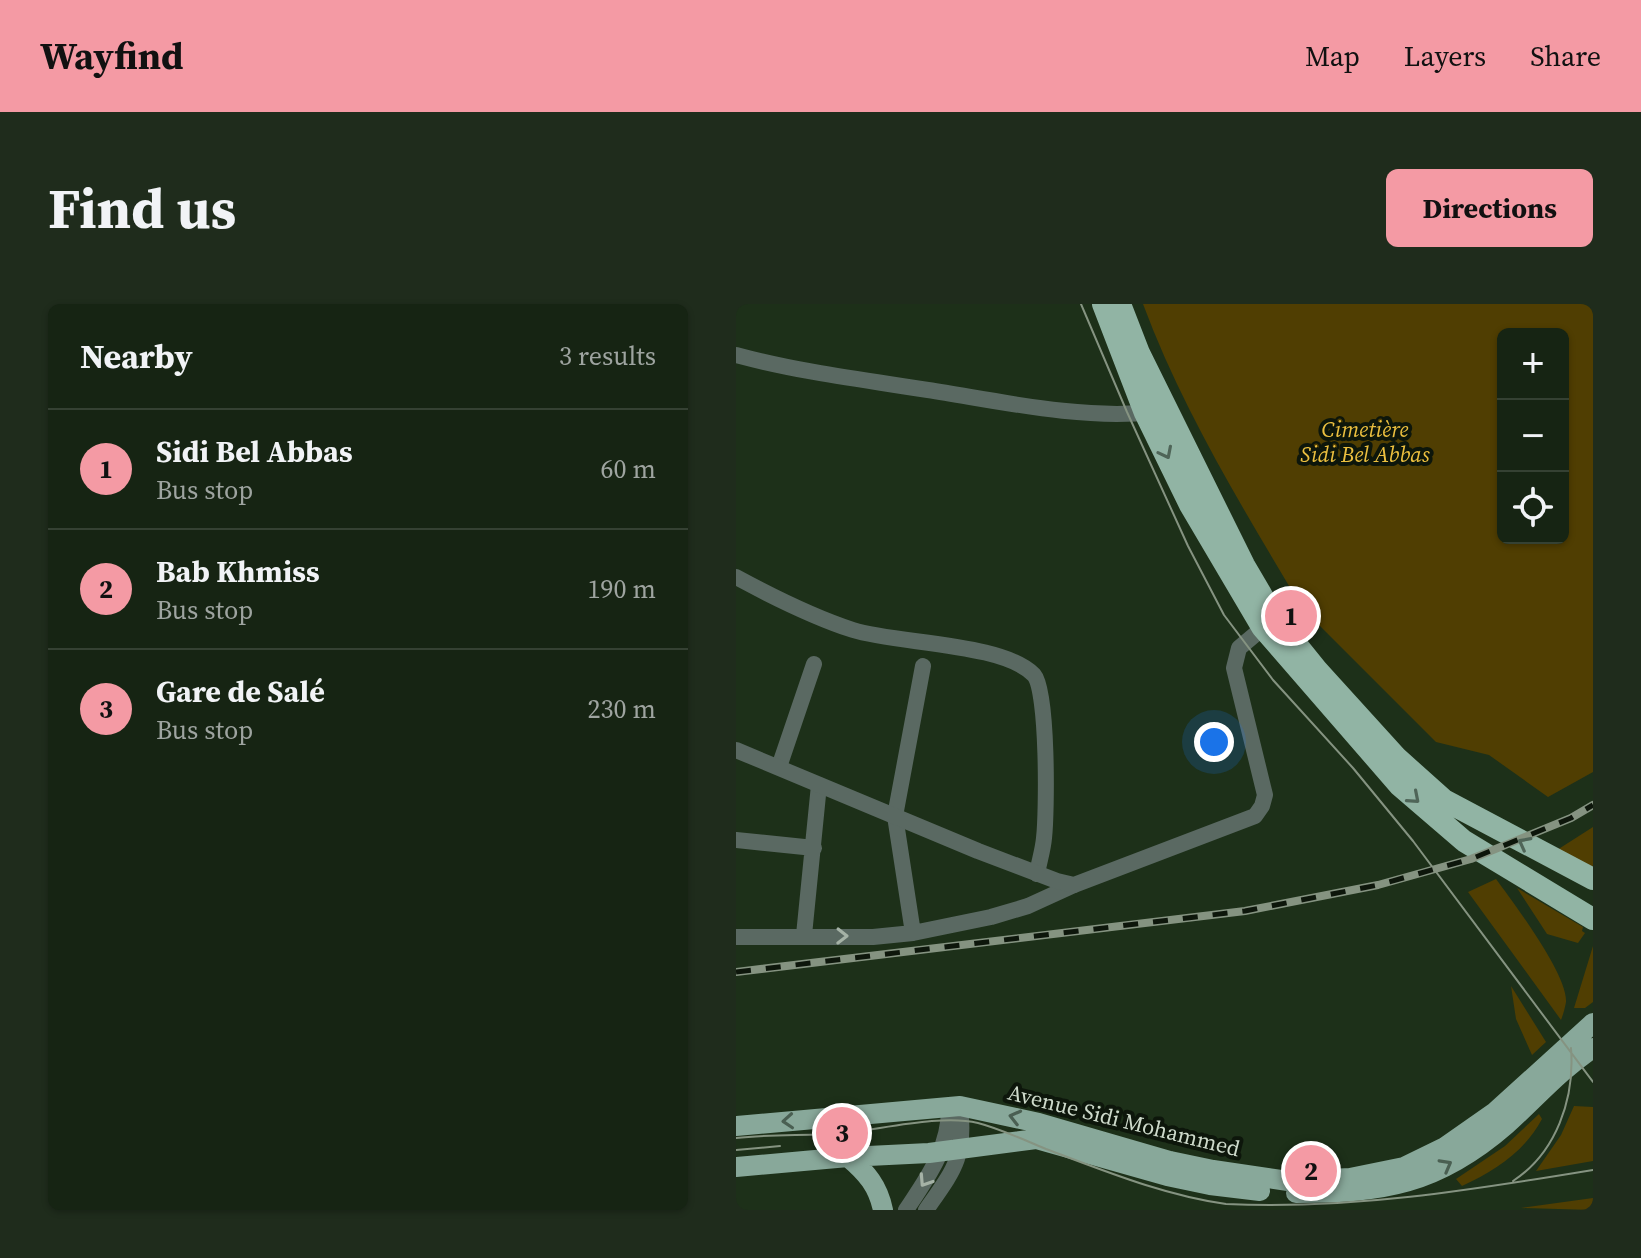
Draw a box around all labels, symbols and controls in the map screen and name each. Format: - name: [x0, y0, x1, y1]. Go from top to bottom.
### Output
- text: Wayfind: [40, 30, 184, 82]
- text: Map: [1305, 37, 1360, 75]
- text: Layers: [1404, 37, 1486, 75]
- text: Share: [1530, 37, 1601, 75]
- button: Directions: [1386, 169, 1593, 247]
- text: Find us: [48, 170, 236, 247]
- map controls: [1497, 328, 1569, 544]
- button: +: [1497, 328, 1569, 400]
- text: Nearby: [80, 333, 193, 379]
- text: 3 results: [559, 338, 656, 374]
- button: −: [1497, 400, 1569, 472]
- park label: Cimetière Sidi Bel Abbas: [1300, 414, 1430, 469]
- text: Sidi Bel Abbas: [156, 431, 353, 472]
- one-way arrow: [1156, 445, 1172, 459]
- text: 1: [99, 451, 113, 487]
- text: 60 m: [601, 451, 656, 487]
- text: Bus stop: [156, 472, 253, 508]
- button: locate: [1497, 472, 1569, 544]
- text: Bab Khmiss: [156, 551, 320, 592]
- text: 2: [99, 571, 113, 607]
- text: 190 m: [588, 571, 656, 607]
- pin: 1: [1265, 586, 1317, 646]
- text: Bus stop: [156, 592, 253, 628]
- text: Gare de Salé: [156, 671, 325, 712]
- text: 3: [99, 691, 113, 727]
- text: 230 m: [588, 691, 656, 727]
- text: Bus stop: [156, 712, 253, 748]
- your location: [1194, 722, 1234, 762]
- one-way arrow: [1405, 788, 1419, 803]
- one-way arrow: [1518, 837, 1532, 853]
- one-way arrow: [836, 928, 849, 945]
- street label: Avenue Sidi Mohammed: [1005, 1077, 1244, 1163]
- pin: 3: [816, 1103, 868, 1163]
- one-way arrow: [1008, 1109, 1022, 1126]
- one-way arrow: [781, 1112, 794, 1129]
- pin: 2: [1285, 1141, 1337, 1201]
- one-way arrow: [1437, 1159, 1452, 1175]
- one-way arrow: [919, 1173, 934, 1187]

